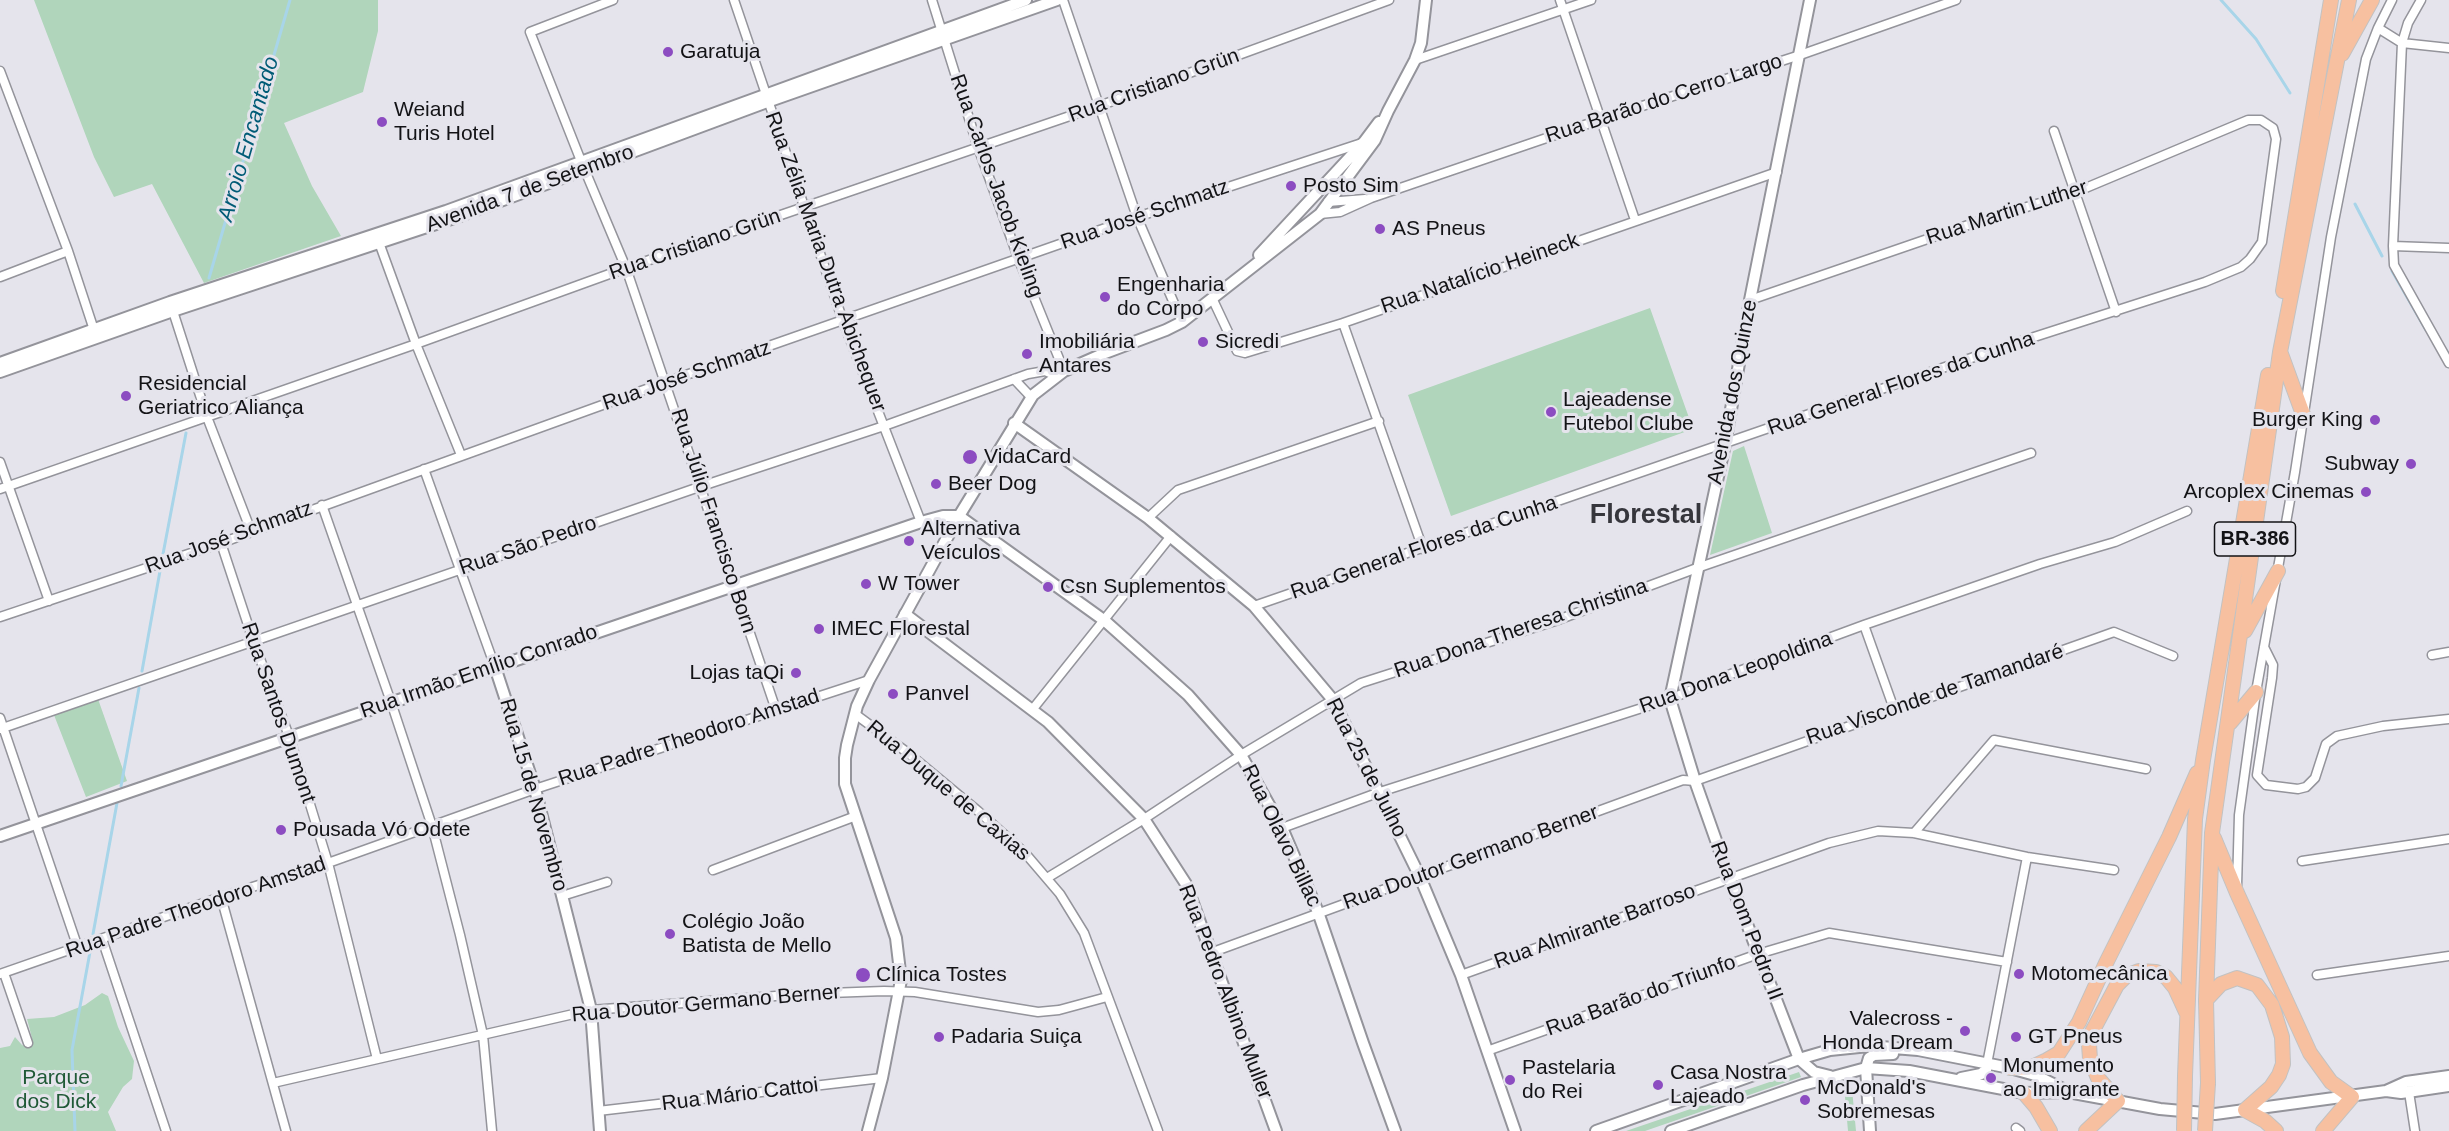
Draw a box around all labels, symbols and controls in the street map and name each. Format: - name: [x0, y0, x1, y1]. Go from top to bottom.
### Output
- place label: Garatuja: [680, 39, 761, 65]
- street label: Rua Cristiano Grün: [1065, 43, 1243, 129]
- marker: Garatuja: [661, 45, 675, 59]
- street label: Rua Barão do Cerro Largo: [1542, 49, 1786, 149]
- water label: Arroio Encantado: [213, 54, 285, 224]
- street label: Rua Carlos Jacob Kieling: [944, 71, 1048, 301]
- place label: Weiand Turis Hotel: [394, 97, 495, 147]
- street label: Rua Zélia Maria Dutra Abichequer: [759, 109, 891, 415]
- marker: Weiand Turis Hotel: [375, 115, 389, 129]
- street label: Avenida 7 de Setembro: [423, 140, 637, 238]
- place label: Posto Sim: [1303, 173, 1399, 199]
- street label: Rua José Schmatz: [1058, 174, 1232, 256]
- street label: Rua Martin Luther: [1923, 175, 2091, 251]
- marker: Posto Sim: [1284, 179, 1298, 193]
- street label: Rua Cristiano Grün: [606, 204, 784, 286]
- place label: AS Pneus: [1392, 216, 1485, 242]
- marker: AS Pneus: [1373, 222, 1387, 236]
- street label: Rua Natalício Heineck: [1378, 228, 1582, 320]
- place label: Engenharia do Corpo: [1117, 272, 1224, 322]
- marker: Engenharia do Corpo: [1098, 290, 1112, 304]
- street label: Avenida dos Quinze: [1703, 298, 1763, 486]
- street label: Rua General Flores da Cunha: [1764, 326, 2038, 442]
- place label: Imobiliária Antares: [1039, 329, 1135, 379]
- place label: Sicredi: [1215, 329, 1279, 355]
- street label: Rua José Schmatz: [600, 335, 774, 417]
- marker: Sicredi: [1196, 335, 1210, 349]
- marker: Imobiliária Antares: [1020, 347, 1034, 361]
- place label: Residencial Geriatrico Aliança: [138, 371, 304, 421]
- place label: Lajeadense Futebol Clube: [1563, 387, 1694, 437]
- marker: Residencial Geriatrico Aliança: [119, 389, 133, 403]
- marker: Lajeadense Futebol Clube: [1544, 405, 1558, 419]
- street label: Rua Júlio Francisco Born: [665, 406, 761, 636]
- place label: Burger King: [2252, 407, 2363, 433]
- marker: Burger King: [2368, 413, 2382, 427]
- place label: VidaCard: [984, 444, 1071, 470]
- marker: VidaCard: [961, 448, 979, 466]
- place label: Subway: [2324, 451, 2399, 477]
- marker: Subway: [2404, 457, 2418, 471]
- place label: Beer Dog: [948, 471, 1037, 497]
- marker: Beer Dog: [929, 477, 943, 491]
- place label: Arcoplex Cinemas: [2184, 479, 2354, 505]
- marker: Arcoplex Cinemas: [2359, 485, 2373, 499]
- street label: Rua General Flores da Cunha: [1287, 490, 1561, 606]
- street label: Rua José Schmatz: [142, 496, 316, 580]
- district label: Florestal: [1590, 500, 1702, 532]
- street label: Rua São Pedro: [456, 511, 600, 581]
- place label: Alternativa Veículos: [921, 516, 1020, 566]
- road number: BR-386: [2214, 522, 2296, 556]
- marker: Alternativa Veículos: [902, 534, 916, 548]
- place label: W Tower: [878, 571, 960, 597]
- place label: Csn Suplementos: [1060, 574, 1226, 600]
- street label: Rua Dona Theresa Christina: [1391, 574, 1651, 684]
- marker: W Tower: [859, 577, 873, 591]
- marker: Csn Suplementos: [1041, 580, 1055, 594]
- place label: IMEC Florestal: [831, 616, 970, 642]
- street label: Rua Santos Dumont: [235, 619, 321, 807]
- street label: Rua Irmão Emílio Conrado: [357, 620, 601, 724]
- marker: IMEC Florestal: [812, 622, 826, 636]
- street label: Rua Dona Leopoldina: [1636, 626, 1836, 720]
- street label: Rua Visconde de Tamandaré: [1803, 639, 2067, 751]
- place label: Lojas taQi: [689, 660, 784, 686]
- marker: Lojas taQi: [789, 666, 803, 680]
- place label: Panvel: [905, 681, 969, 707]
- street label: Rua Padre Theodoro Amstad: [555, 684, 823, 792]
- marker: Panvel: [886, 687, 900, 701]
- street label: Rua 25 de Julho: [1320, 694, 1412, 842]
- street label: Rua 15 de Novembro: [493, 696, 573, 894]
- street label: Rua Duque de Caxias: [861, 715, 1035, 867]
- street label: Rua Olavo Billac: [1236, 761, 1326, 911]
- street label: Rua Doutor Germano Berner: [1340, 800, 1602, 916]
- place label: Pousada Vó Odete: [293, 817, 470, 843]
- marker: Pousada Vó Odete: [274, 823, 288, 837]
- street label: Rua Dom Pedro II: [1704, 838, 1788, 1004]
- street label: Rua Padre Theodoro Amstad: [63, 852, 329, 964]
- street label: Rua Almirante Barroso: [1491, 879, 1699, 975]
- street label: Rua Pedro Albino Muller: [1172, 881, 1278, 1103]
- place label: Colégio João Batista de Mello: [682, 909, 831, 959]
- marker: Colégio João Batista de Mello: [663, 927, 677, 941]
- street label: Rua Barão do Triunfo: [1543, 950, 1739, 1042]
- place label: Motomecânica: [2031, 961, 2168, 987]
- place label: Clínica Tostes: [876, 962, 1007, 988]
- marker: Clínica Tostes: [854, 966, 872, 984]
- marker: Motomecânica: [2012, 967, 2026, 981]
- street label: Rua Doutor Germano Berner: [571, 980, 841, 1028]
- place label: Valecross - Honda Dream: [1822, 1006, 1953, 1056]
- place label: Padaria Suiça: [951, 1024, 1082, 1050]
- marker: Valecross - Honda Dream: [1958, 1024, 1972, 1038]
- place label: GT Pneus: [2028, 1024, 2123, 1050]
- marker: Padaria Suiça: [932, 1030, 946, 1044]
- marker: GT Pneus: [2009, 1030, 2023, 1044]
- place label: Monumento ao Imigrante: [2003, 1053, 2120, 1103]
- place label: Pastelaria do Rei: [1522, 1055, 1615, 1105]
- place label: Casa Nostra Lajeado: [1670, 1060, 1787, 1110]
- park label: Parque dos Dick: [16, 1065, 96, 1115]
- marker: Monumento ao Imigrante: [1984, 1071, 1998, 1085]
- street label: Rua Mário Cattoi: [660, 1073, 820, 1117]
- marker: Pastelaria do Rei: [1503, 1073, 1517, 1087]
- place label: McDonald's Sobremesas: [1817, 1075, 1935, 1125]
- marker: Casa Nostra Lajeado: [1651, 1078, 1665, 1092]
- marker: McDonald's Sobremesas: [1798, 1093, 1812, 1107]

